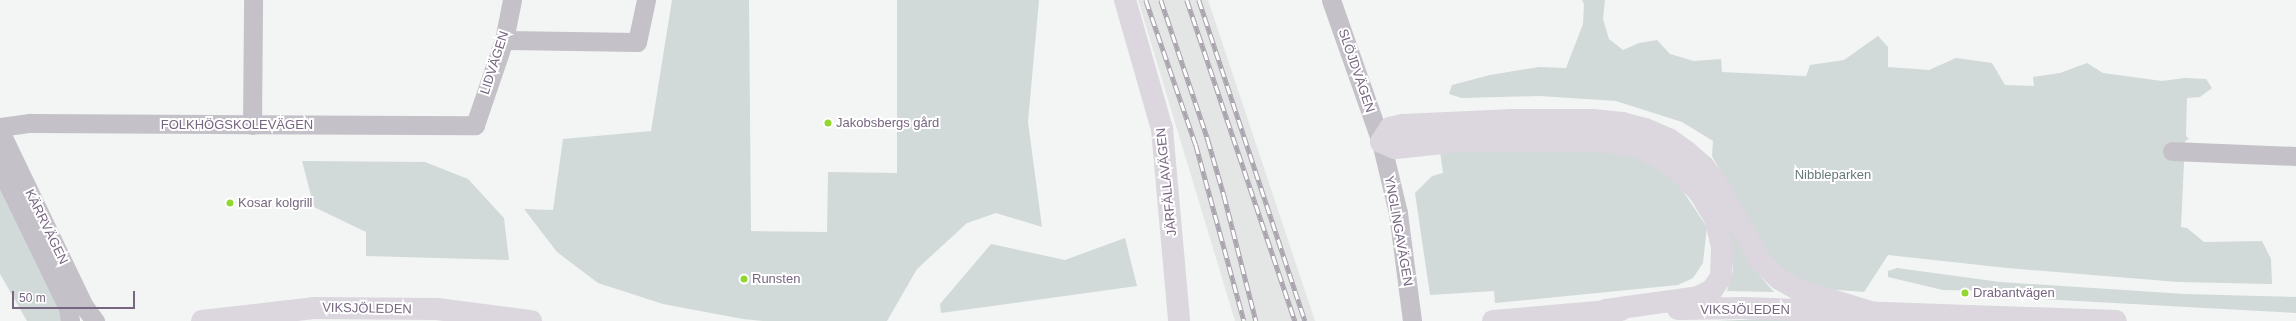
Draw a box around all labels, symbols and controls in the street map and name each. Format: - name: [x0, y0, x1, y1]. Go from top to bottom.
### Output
- street label: SLÖJDVÄGEN: [1334, 27, 1378, 115]
- street label: LIDVÄGEN: [477, 29, 513, 97]
- place label: Jakobsbergs gård: [836, 115, 939, 131]
- street label: FOLKHÖGSKOLEVÄGEN: [161, 117, 313, 133]
- marker: Jakobsbergs gård: [823, 118, 833, 128]
- street label: JÄRFÄLLAVÄGEN: [1154, 127, 1180, 237]
- park label: Nibbleparken: [1795, 167, 1871, 183]
- street label: YNGLINGAVÄGEN: [1381, 175, 1415, 287]
- street label: KÄRRVÄGEN: [21, 187, 71, 267]
- place label: Kosar kolgrill: [238, 195, 312, 211]
- marker: Kosar kolgrill: [225, 198, 235, 208]
- place label: Runsten: [752, 271, 800, 287]
- marker: Runsten: [739, 274, 749, 284]
- scale bar: [14, 283, 137, 309]
- place label: Drabantvägen: [1973, 285, 2055, 301]
- marker: Drabantvägen: [1960, 288, 1970, 298]
- text: 50 m: [19, 291, 46, 305]
- street label: VIKSJÖLEDEN: [322, 300, 412, 318]
- street label: VIKSJÖLEDEN: [1700, 302, 1790, 318]

